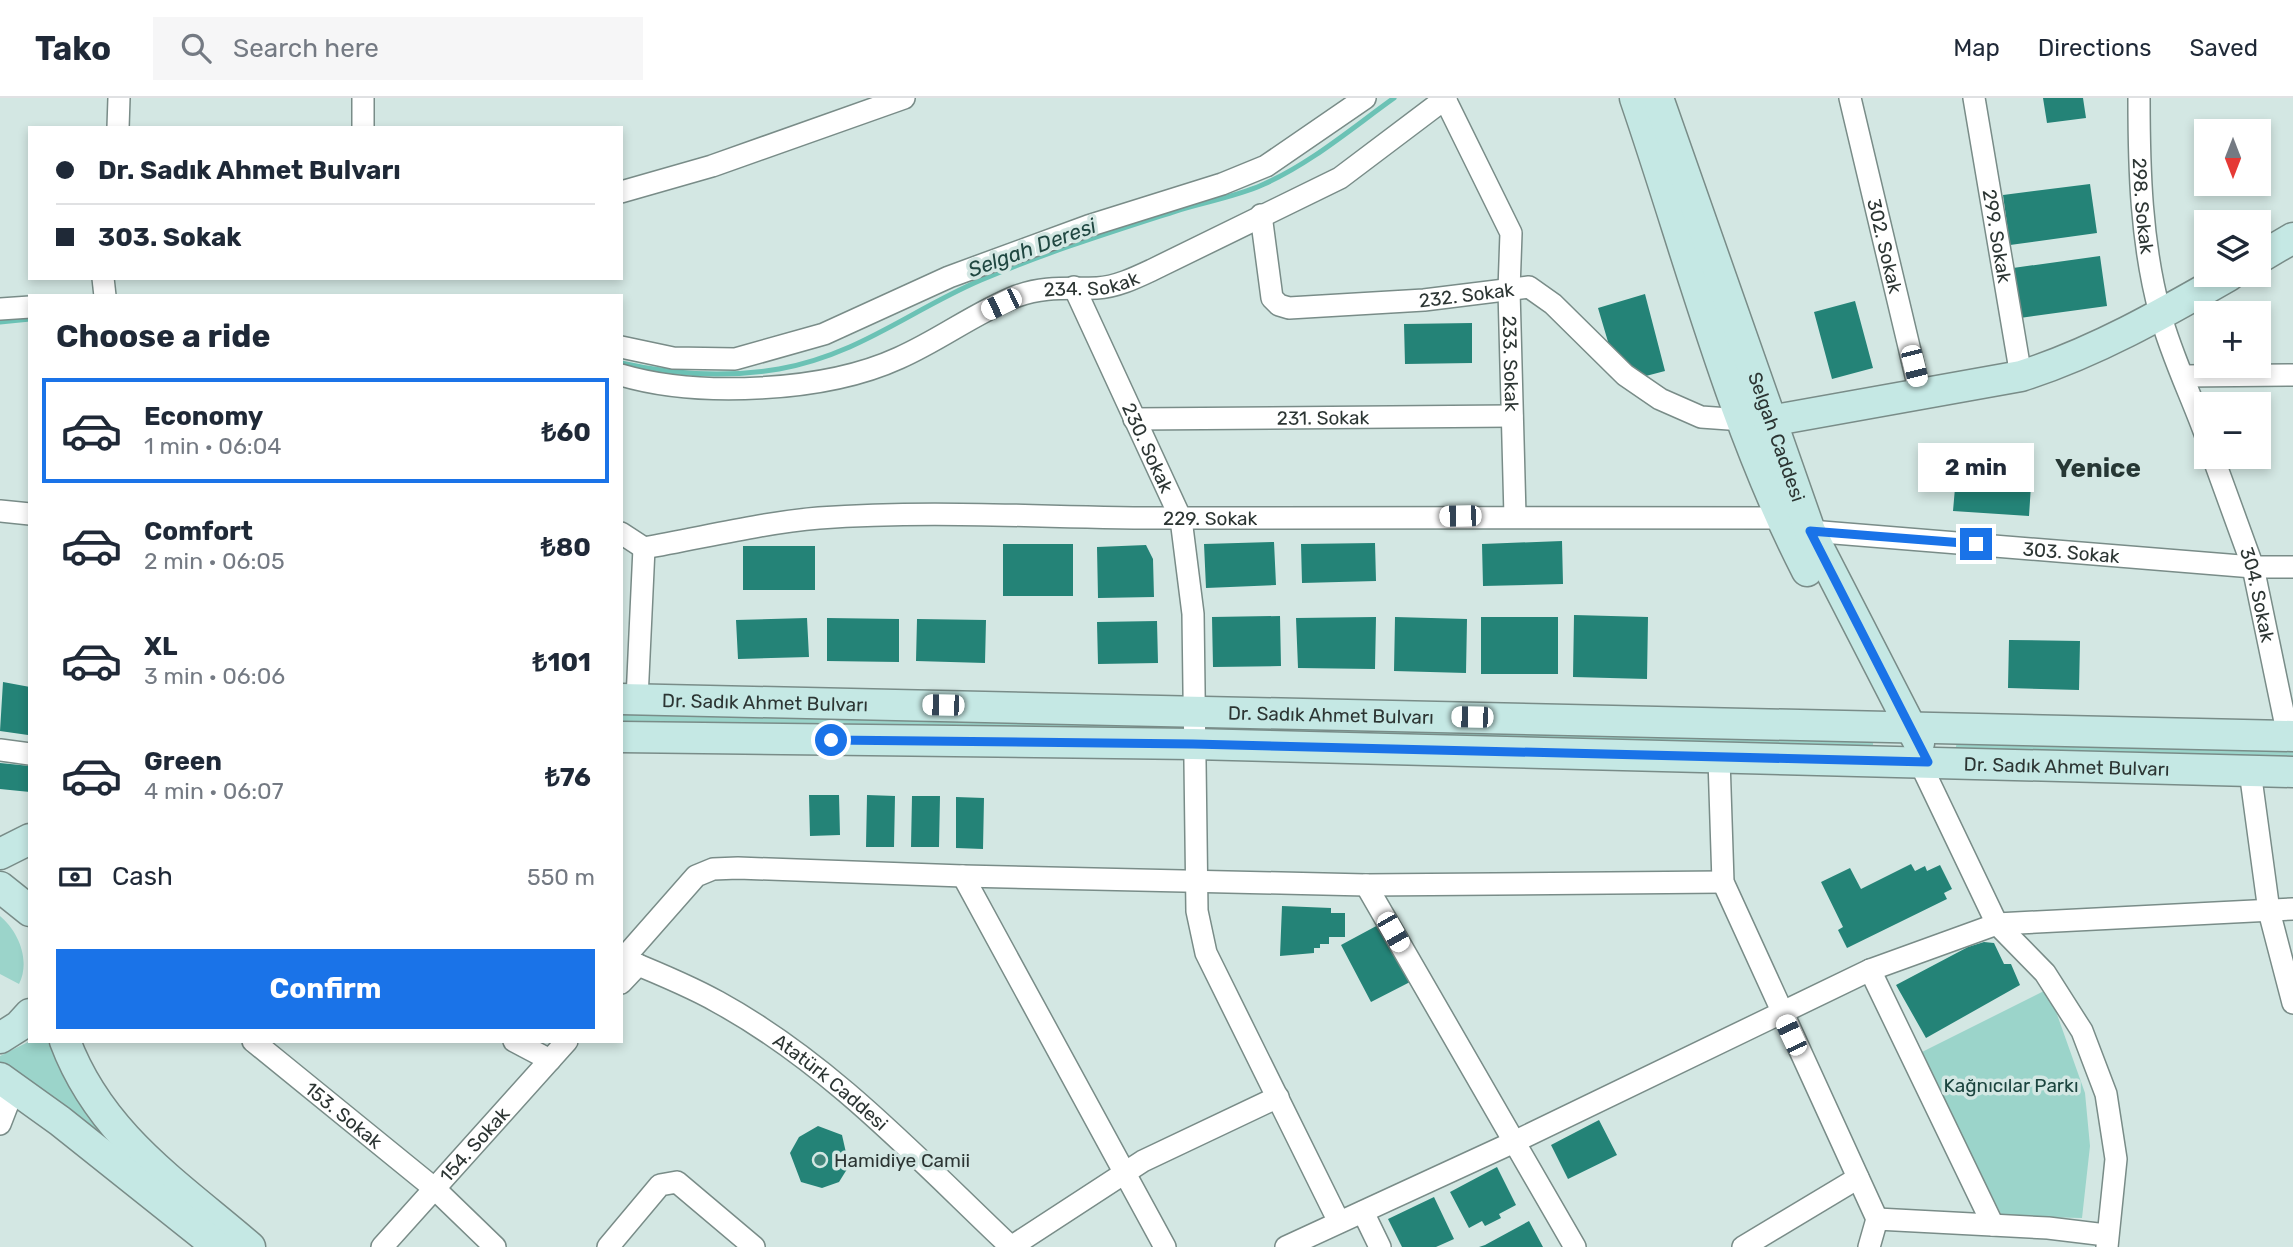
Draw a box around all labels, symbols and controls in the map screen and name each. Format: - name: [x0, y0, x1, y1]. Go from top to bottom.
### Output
- search box: [153, 17, 643, 80]
- text: Tako: [35, 29, 111, 68]
- icon: search: [177, 29, 215, 67]
- text: Search here: [233, 33, 379, 64]
- text: Map: [1953, 34, 2000, 62]
- text: Directions: [2038, 34, 2151, 62]
- text: Saved: [2189, 34, 2258, 62]
- north arrow: [2194, 119, 2272, 196]
- map controls: [2194, 119, 2271, 469]
- text: Dr. Sadık Ahmet Bulvarı: [98, 155, 401, 186]
- street label: 298. Sokak: [2128, 157, 2159, 256]
- street label: 299. Sokak: [1978, 188, 2016, 285]
- street label: 302. Sokak: [1862, 196, 1907, 296]
- button: layers: [2194, 210, 2271, 287]
- water label: Selgah Deresi: [964, 213, 1100, 282]
- text: 303. Sokak: [98, 222, 241, 253]
- street label: 234. Sokak: [1043, 266, 1143, 302]
- street label: 232. Sokak: [1417, 278, 1516, 313]
- car: [978, 285, 1025, 323]
- button: +: [2194, 301, 2271, 378]
- street label: 233. Sokak: [1498, 315, 1523, 412]
- text: Choose a ride: [56, 317, 270, 355]
- car: [1899, 343, 1930, 389]
- street label: Selgah Caddesi: [1743, 369, 1810, 505]
- button: −: [2194, 392, 2271, 469]
- icon: car: [60, 399, 123, 462]
- street label: 230. Sokak: [1117, 399, 1178, 497]
- text: Economy: [144, 401, 263, 432]
- street label: 231. Sokak: [1277, 406, 1370, 430]
- text: ₺60: [542, 417, 591, 448]
- text: 1 min · 06:04: [144, 432, 282, 460]
- callout: 2 min: [1918, 442, 2034, 492]
- text: 2 min: [1945, 453, 2007, 481]
- district label: Yenice: [2055, 453, 2141, 484]
- car: [1439, 505, 1482, 527]
- street label: 229. Sokak: [1163, 507, 1258, 530]
- icon: car: [60, 514, 123, 577]
- text: Comfort: [144, 516, 253, 547]
- route end: [1960, 528, 1992, 560]
- text: ₺80: [541, 532, 591, 563]
- street label: 303. Sokak: [2022, 537, 2121, 568]
- street label: 304. Sokak: [2235, 544, 2279, 645]
- text: 2 min · 06:05: [144, 547, 285, 575]
- icon: car: [60, 629, 123, 692]
- text: XL: [144, 631, 177, 662]
- text: ₺101: [533, 647, 591, 678]
- text: 3 min · 06:06: [144, 662, 285, 690]
- street label: Dr. Sadık Ahmet Bulvarı: [662, 689, 868, 716]
- car: [922, 694, 965, 716]
- street label: Dr. Sadık Ahmet Bulvarı: [1228, 701, 1434, 729]
- car: [1451, 706, 1494, 728]
- route start: [815, 724, 847, 756]
- icon: car: [60, 744, 123, 807]
- text: Green: [144, 746, 222, 777]
- street label: Dr. Sadık Ahmet Bulvarı: [1963, 753, 2170, 781]
- text: ₺76: [545, 762, 591, 793]
- text: 4 min · 06:07: [144, 777, 284, 805]
- icon: cash: [56, 858, 94, 896]
- text: Cash: [112, 861, 173, 892]
- text: 550 m: [527, 863, 595, 891]
- car: [1374, 909, 1413, 955]
- button: Confirm: [56, 949, 595, 1029]
- car: [1773, 1012, 1810, 1058]
- street label: Atatürk Caddesi: [769, 1029, 893, 1136]
- park label: Kağnıcılar Parkı: [1944, 1074, 2079, 1097]
- street label: 153. Sokak: [300, 1077, 387, 1154]
- street label: 154. Sokak: [435, 1102, 514, 1187]
- place label: Hamidiye Camii: [834, 1149, 970, 1172]
- marker: Hamidiye Camii: [812, 1152, 828, 1168]

